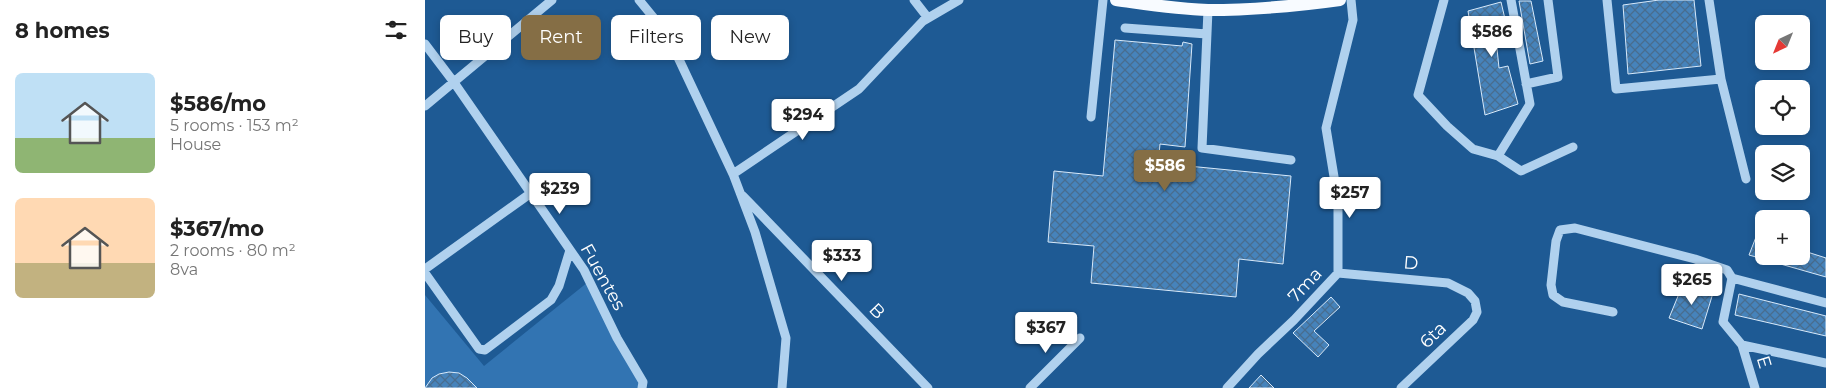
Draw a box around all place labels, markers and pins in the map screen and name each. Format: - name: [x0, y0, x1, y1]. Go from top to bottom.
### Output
- pin: $586: [1462, 15, 1522, 58]
- pin: $294: [773, 98, 833, 141]
- pin: $586: [1135, 150, 1195, 192]
- pin: $239: [530, 172, 590, 215]
- pin: $257: [1320, 176, 1380, 219]
- pin: $333: [812, 240, 872, 282]
- pin: $265: [1662, 264, 1722, 306]
- pin: $367: [1016, 312, 1076, 354]

